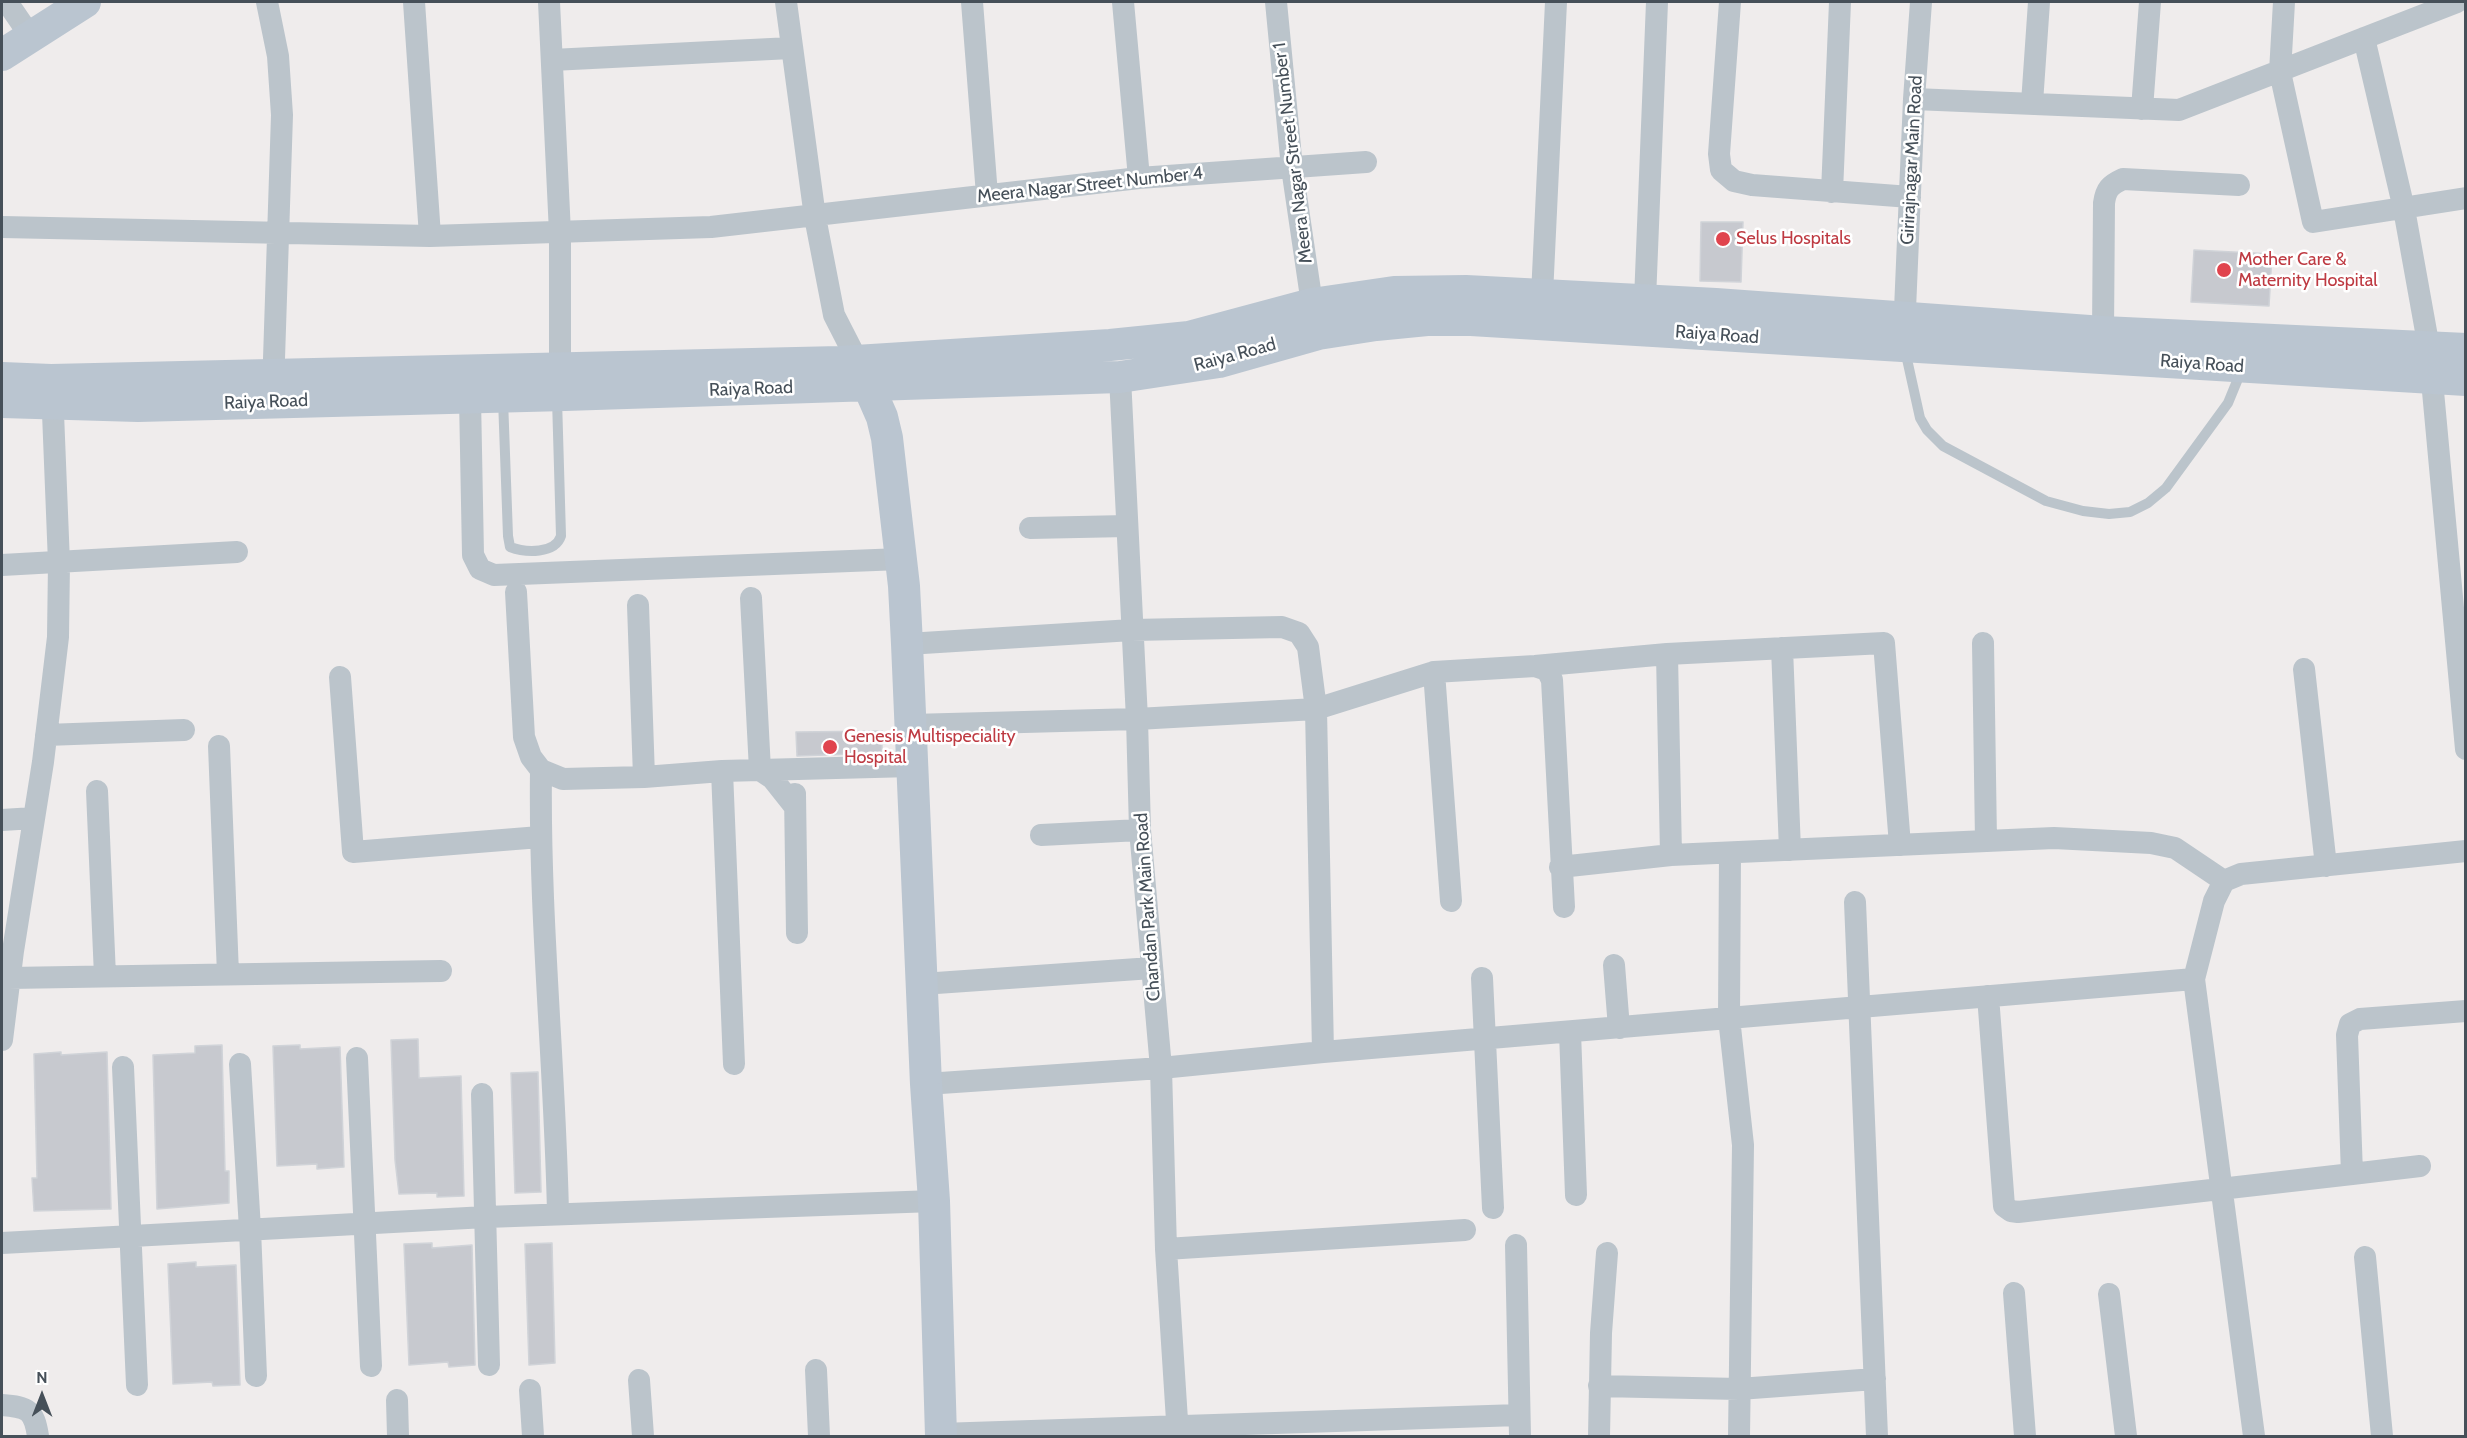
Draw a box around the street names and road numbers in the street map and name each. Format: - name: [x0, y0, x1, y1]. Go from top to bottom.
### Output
- street label: Meera Nagar Street Number 1: [1269, 41, 1317, 265]
- street label: Girirajnagar Main Road: [1897, 75, 1927, 245]
- street label: Meera Nagar Street Number 4: [976, 162, 1204, 208]
- street label: Raiya Road: [1674, 321, 1760, 349]
- street label: Raiya Road: [1192, 334, 1278, 376]
- street label: Raiya Road: [2159, 350, 2245, 378]
- street label: Raiya Road: [709, 377, 793, 401]
- street label: Raiya Road: [224, 390, 308, 414]
- street label: Chandan Park Main Road: [1131, 812, 1165, 1002]

